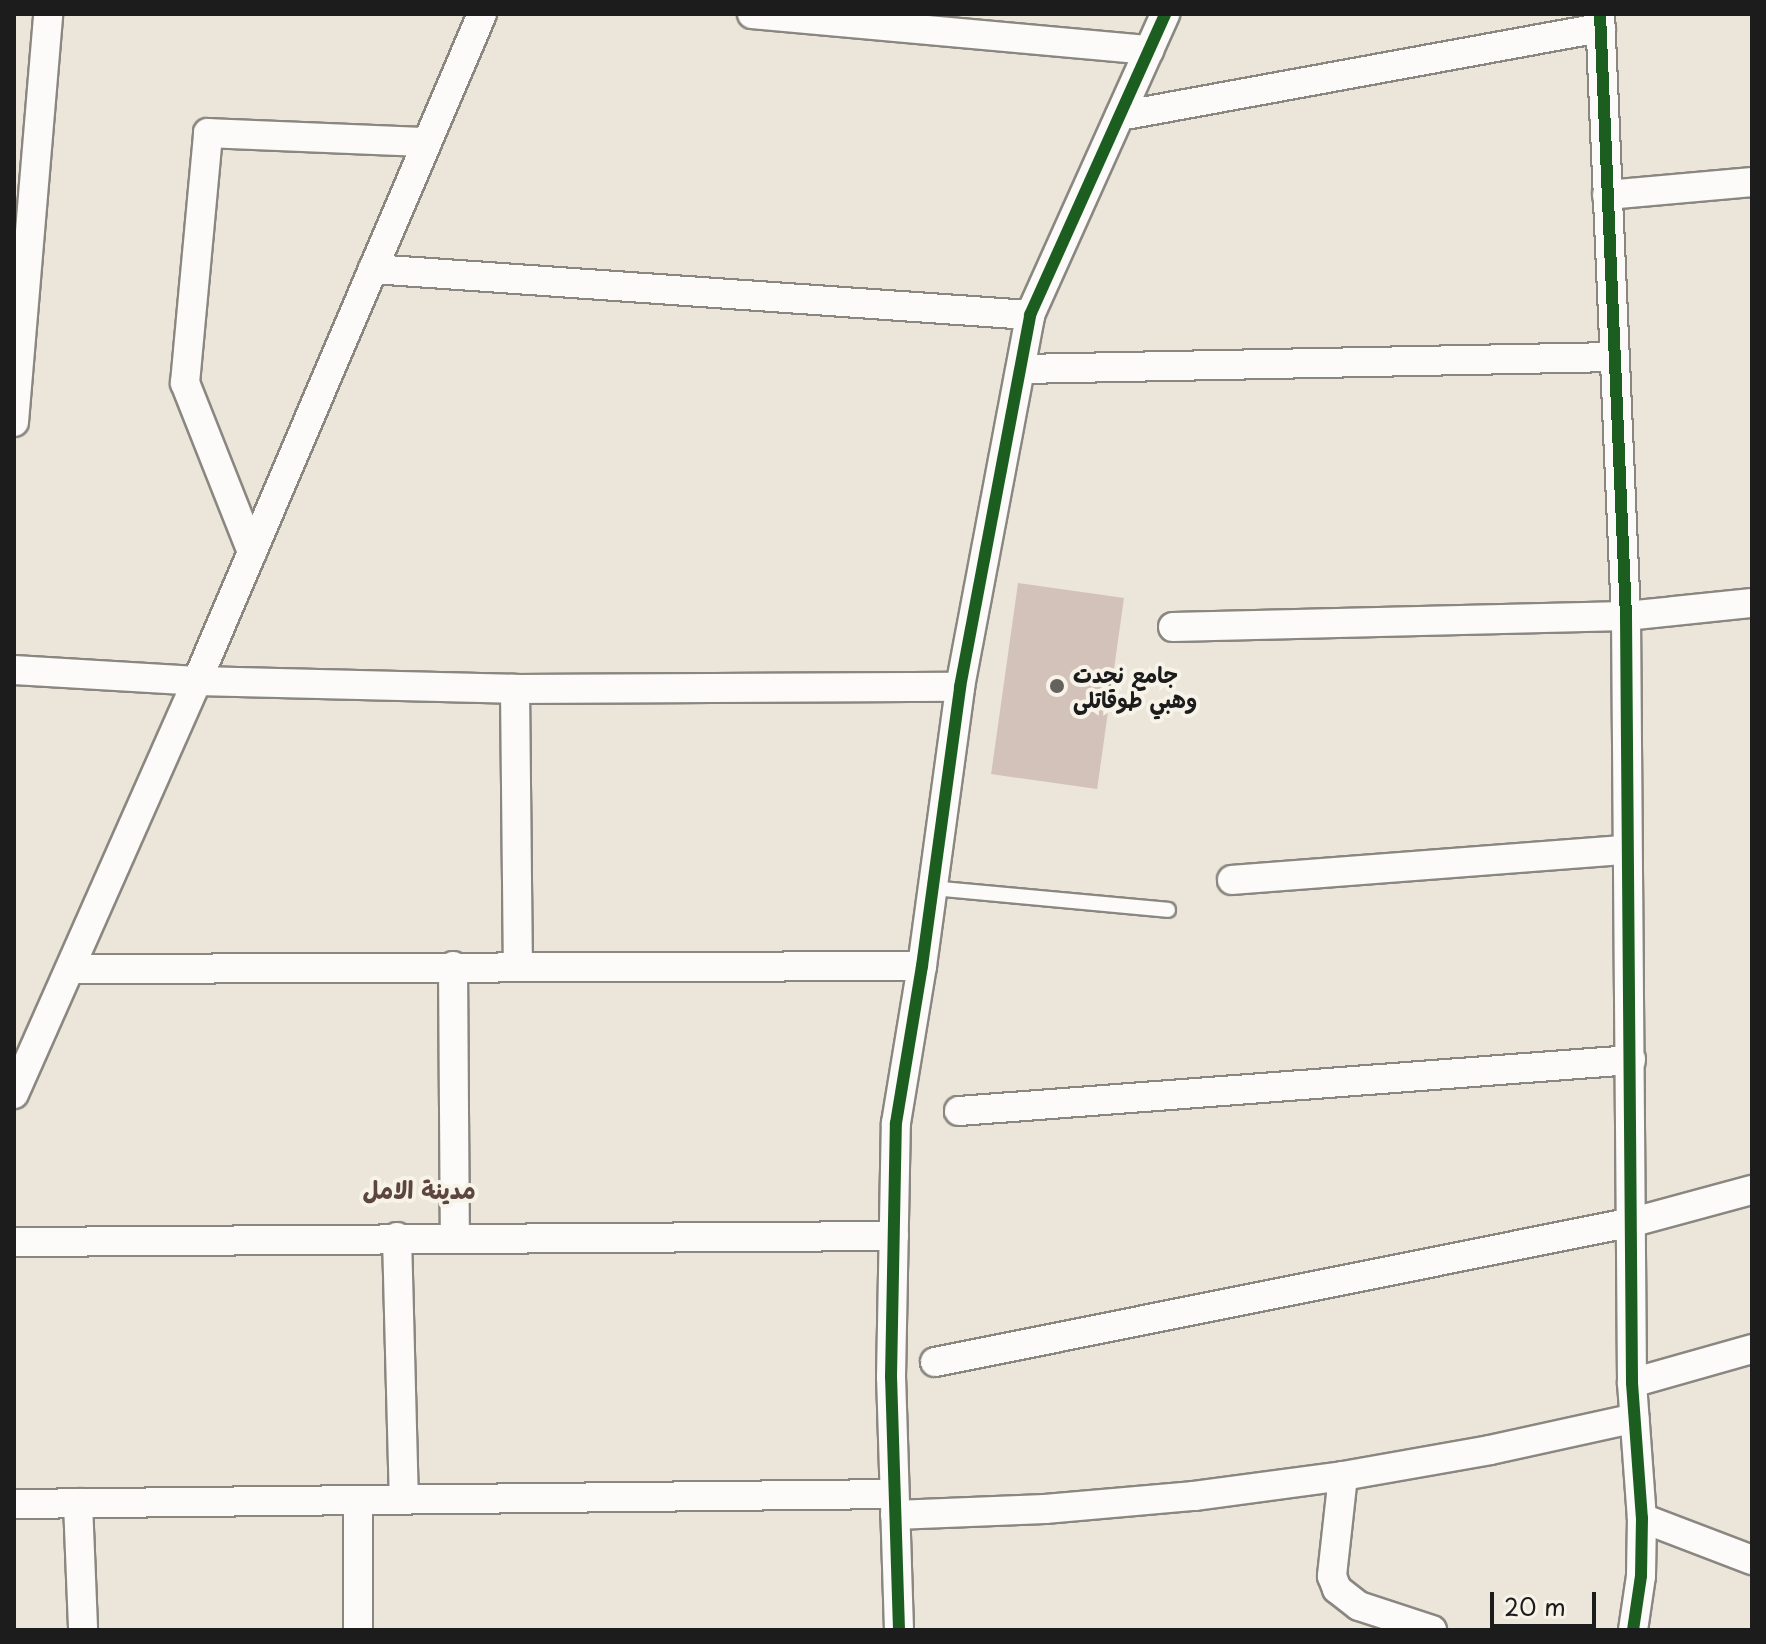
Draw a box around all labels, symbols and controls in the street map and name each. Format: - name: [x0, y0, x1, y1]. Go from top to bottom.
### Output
- place label: جامع نجدت وهبي طوقاتلى: [1073, 660, 1197, 712]
- marker: جامع نجدت وهبي طوقاتلى: [1048, 677, 1066, 695]
- district label: مدينة الامل: [362, 1176, 476, 1204]
- scale bar: [1494, 1576, 1600, 1626]
- text: 20 m: [1504, 1588, 1566, 1624]

